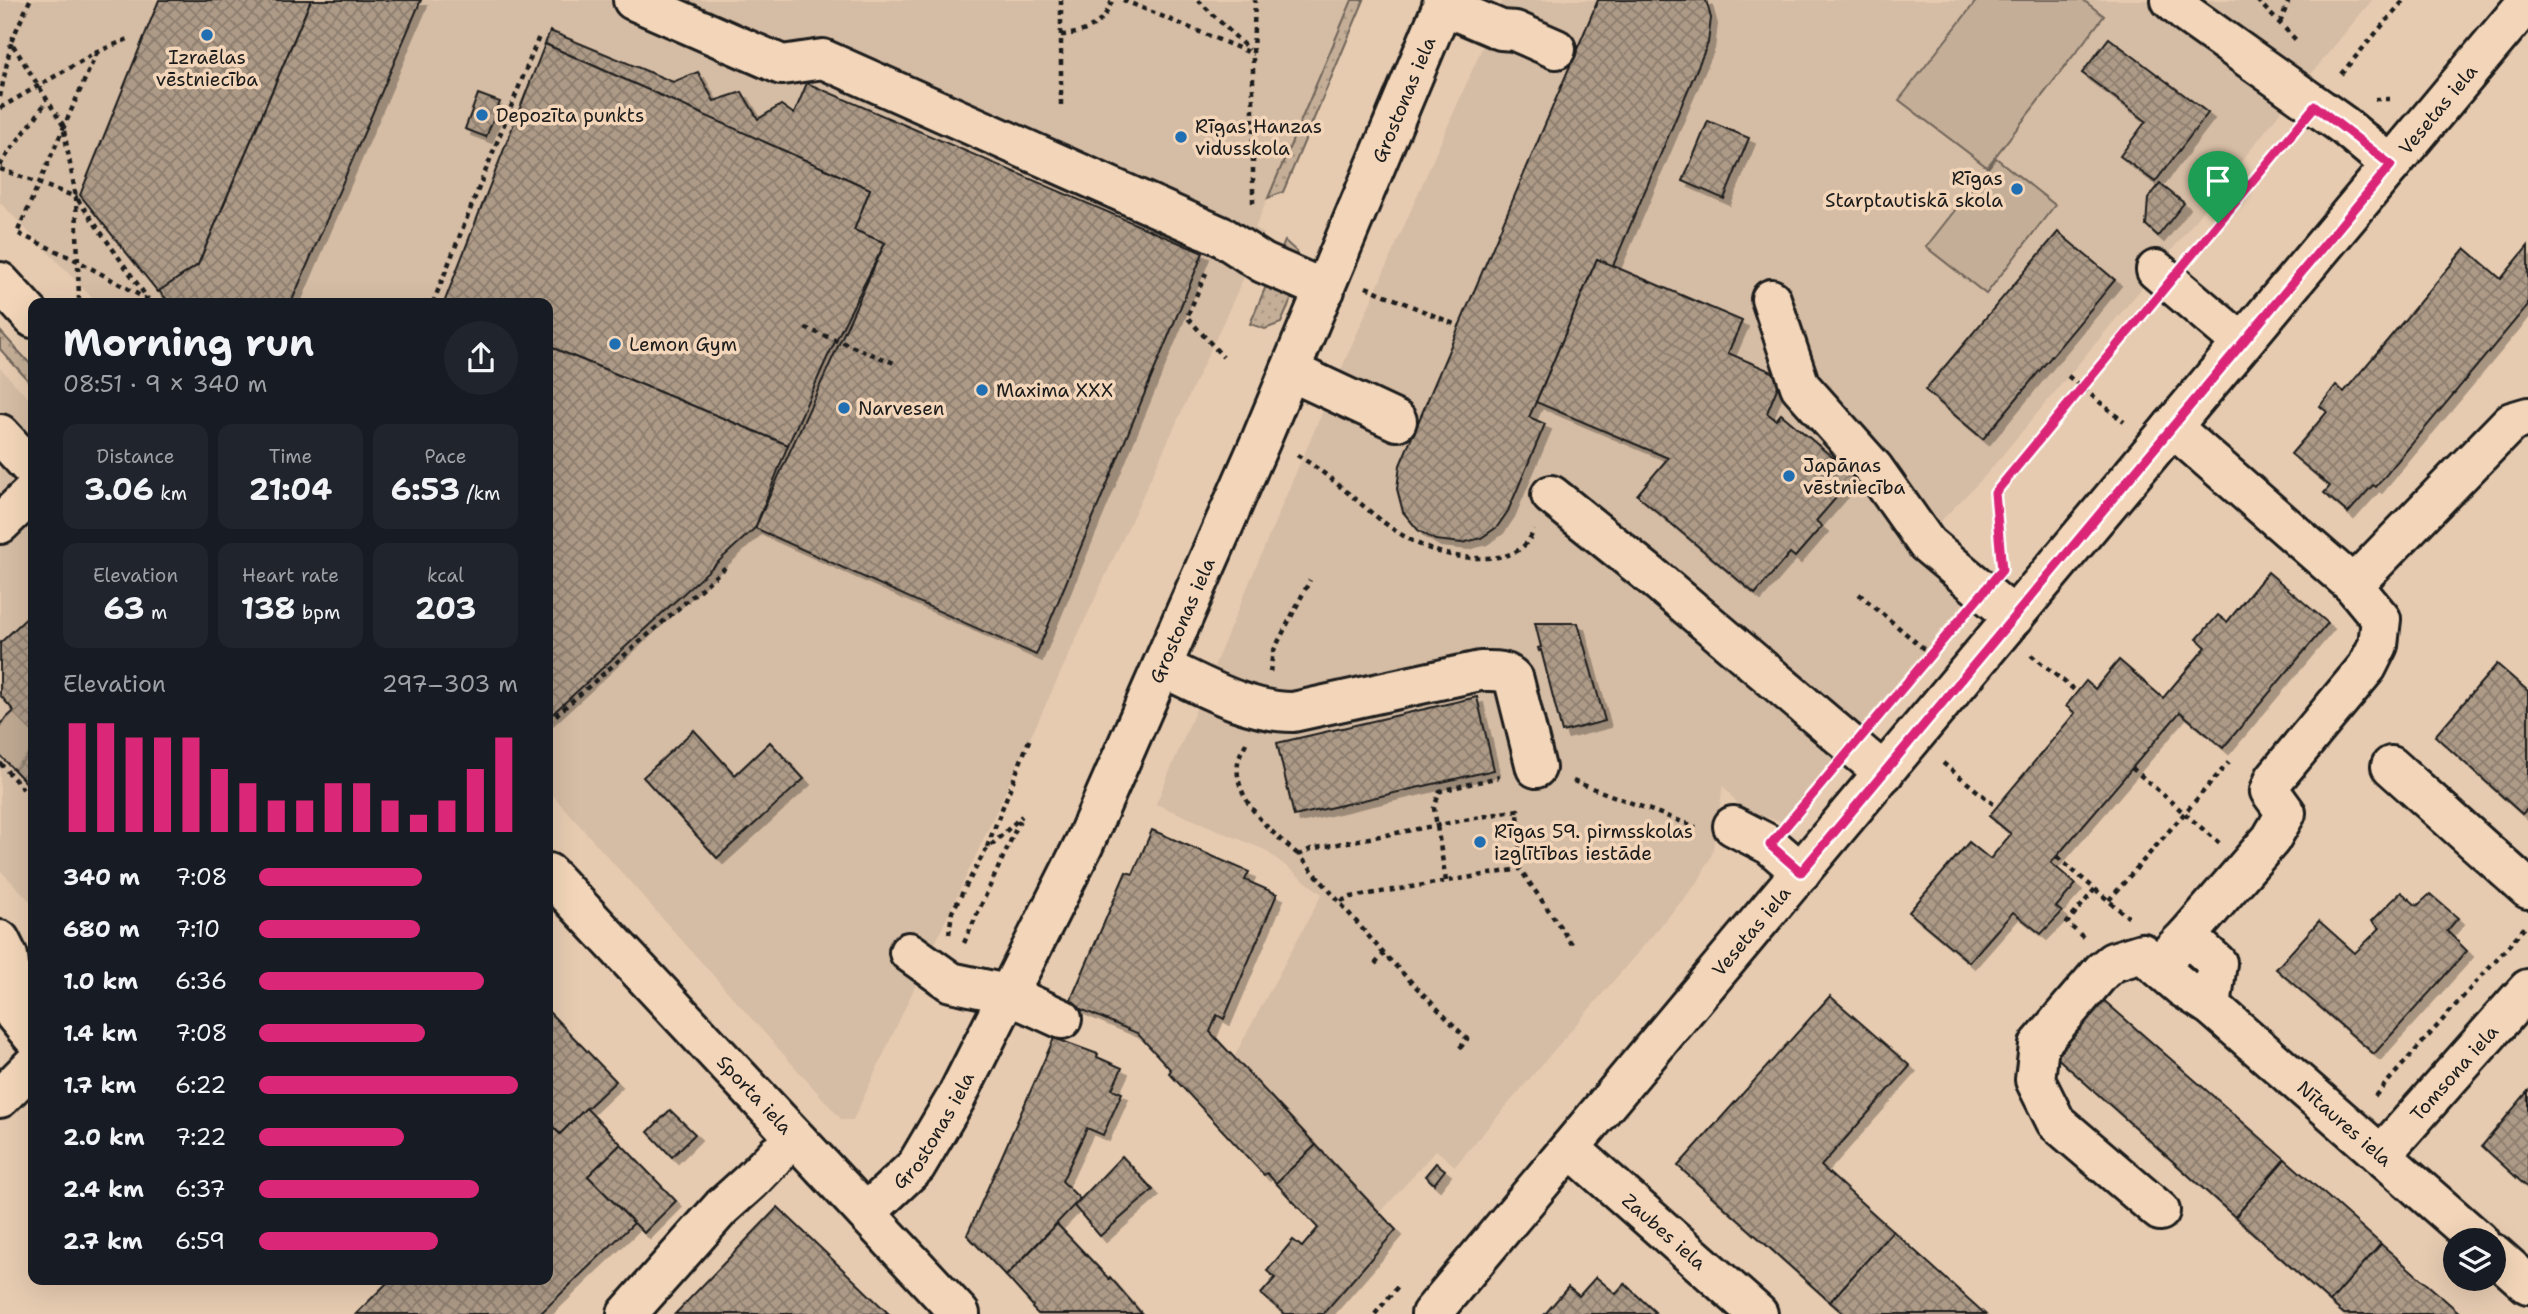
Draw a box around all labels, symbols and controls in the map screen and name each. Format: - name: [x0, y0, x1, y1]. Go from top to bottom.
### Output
- marker: Izraēlas vēstniecība: [199, 27, 215, 43]
- street label: Grostonas iela: [1366, 33, 1441, 167]
- place label: Izraēlas vēstniecība: [156, 45, 258, 92]
- street label: Vesetas iela: [2393, 59, 2483, 160]
- place label: Depozīta punkts: [496, 103, 644, 128]
- marker: Depozīta punkts: [474, 107, 490, 123]
- place label: Rīgas Hanzas vidusskola: [1195, 114, 1322, 161]
- marker: Rīgas Hanzas vidusskola: [1173, 129, 1189, 145]
- pin: [2188, 151, 2248, 223]
- icon: arrive: [2199, 162, 2237, 200]
- place label: Rīgas Starptautiskā skola: [1825, 166, 2003, 213]
- marker: Rīgas Starptautiskā skola: [2009, 181, 2025, 197]
- text: Morning run: [63, 317, 314, 368]
- button: share: [444, 321, 518, 395]
- place label: Lemon Gym: [629, 332, 737, 357]
- marker: Lemon Gym: [607, 336, 623, 352]
- text: 08:51 · 9 × 340 m: [63, 369, 267, 399]
- place label: Maxima XXX: [996, 378, 1113, 403]
- marker: Maxima XXX: [974, 382, 990, 398]
- place label: Narvesen: [858, 396, 944, 421]
- marker: Narvesen: [836, 400, 852, 416]
- text: Distance: [97, 444, 174, 469]
- text: Time: [269, 444, 312, 469]
- text: Pace: [425, 444, 466, 469]
- place label: Japānas vēstniecība: [1803, 453, 1905, 500]
- marker: Japānas vēstniecība: [1781, 468, 1797, 484]
- text: 3.06: [84, 469, 154, 510]
- text: 21:04: [249, 469, 332, 510]
- text: 6:53: [391, 469, 460, 510]
- text: km: [154, 481, 187, 506]
- text: /km: [460, 481, 500, 506]
- street label: Grostonas iela: [1144, 554, 1221, 687]
- text: Elevation: [93, 563, 178, 588]
- text: Heart rate: [242, 563, 339, 588]
- text: kcal: [427, 563, 464, 588]
- text: 63: [104, 588, 145, 629]
- text: 138: [241, 588, 296, 629]
- text: 203: [415, 588, 476, 629]
- text: m: [145, 600, 167, 625]
- text: bpm: [296, 600, 340, 625]
- text: Elevation: [63, 669, 166, 699]
- text: 297–303 m: [382, 669, 518, 699]
- place label: Rīgas 59. pirmsskolas izglītības iestāde: [1494, 819, 1693, 866]
- marker: Rīgas 59. pirmsskolas izglītības iestāde: [1472, 834, 1488, 850]
- text: 340 m: [63, 862, 140, 892]
- text: 7:08: [175, 862, 228, 892]
- street label: Vesetas iela: [1706, 881, 1796, 982]
- text: 680 m: [63, 914, 140, 944]
- text: 7:10: [175, 914, 220, 944]
- text: 1.0 km: [63, 966, 138, 996]
- text: 6:36: [175, 966, 227, 996]
- text: 1.4 km: [63, 1018, 137, 1048]
- text: 7:08: [175, 1018, 228, 1048]
- street label: Tomsona iela: [2405, 1019, 2504, 1127]
- street label: Sporta iela: [711, 1050, 798, 1140]
- street label: Grostonas iela: [888, 1068, 980, 1195]
- text: 1.7 km: [63, 1070, 136, 1100]
- text: 6:22: [175, 1070, 226, 1100]
- street label: Nītaures iela: [2292, 1075, 2397, 1172]
- text: 2.0 km: [63, 1122, 145, 1152]
- text: 7:22: [175, 1122, 226, 1152]
- text: 2.4 km: [63, 1174, 144, 1204]
- text: 6:37: [175, 1174, 226, 1204]
- street label: Zaubes iela: [1617, 1188, 1712, 1276]
- text: 2.7 km: [63, 1226, 143, 1256]
- text: 6:59: [175, 1226, 225, 1256]
- map controls: [2443, 1228, 2506, 1291]
- button: layers: [2443, 1228, 2506, 1291]

